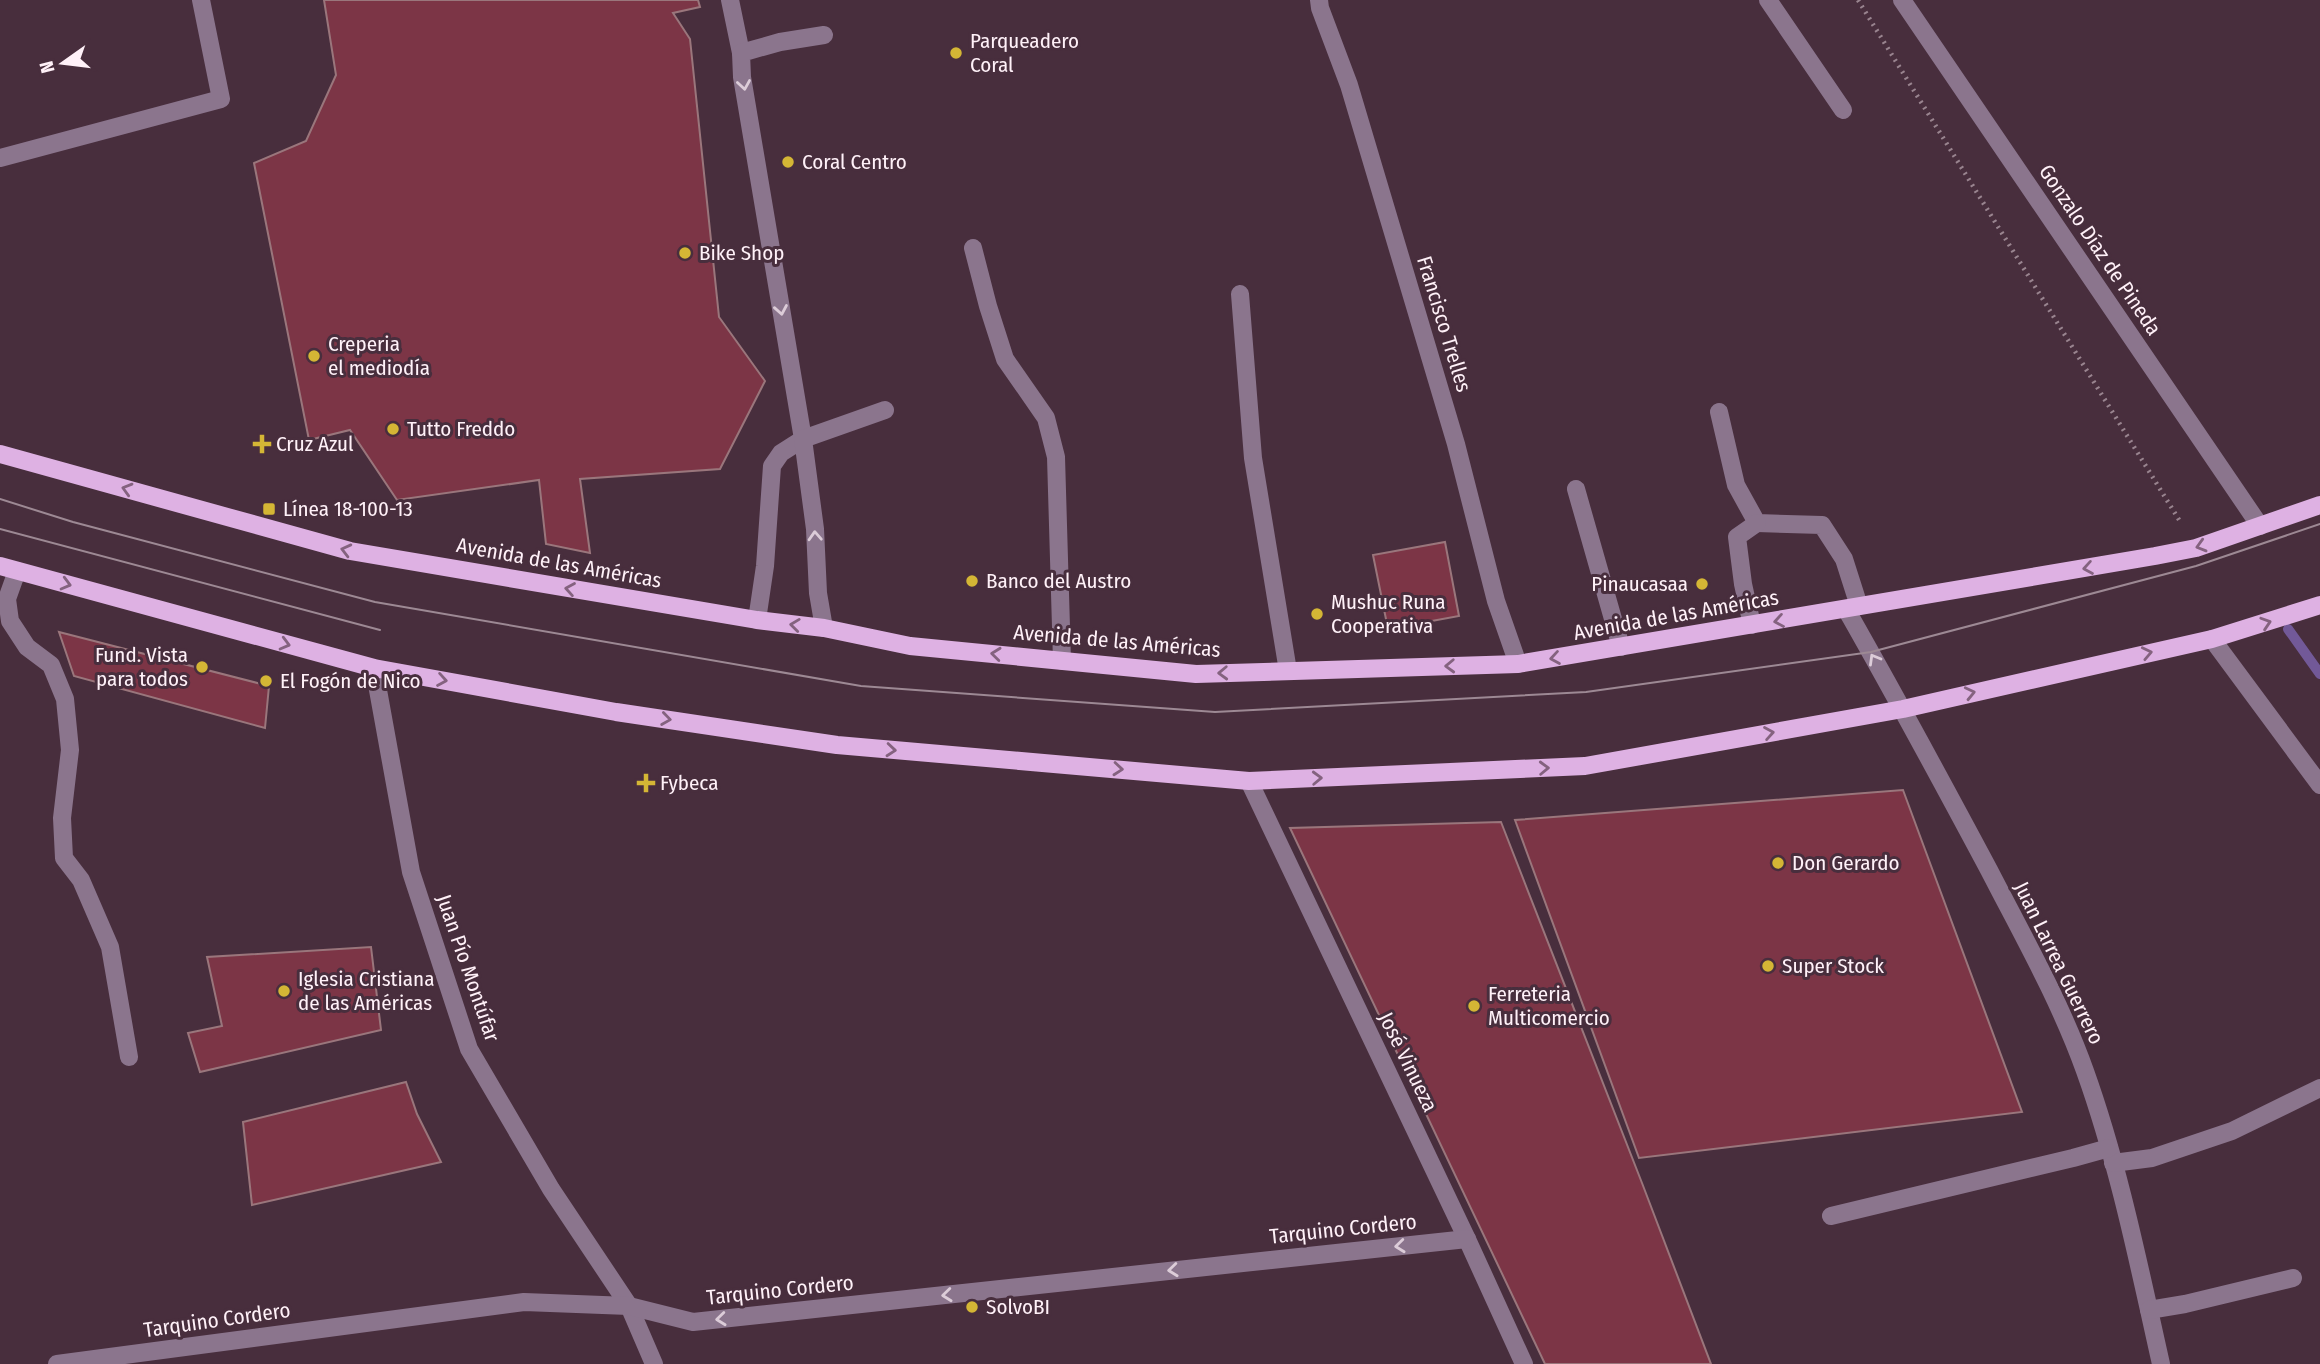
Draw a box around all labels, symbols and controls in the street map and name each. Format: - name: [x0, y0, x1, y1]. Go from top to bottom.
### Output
- north arrow: [28, 28, 98, 98]
- place label: Parqueadero Coral: [970, 28, 1079, 78]
- marker: Parqueadero Coral: [948, 45, 964, 61]
- text: N: [34, 59, 60, 75]
- one-way arrow: [736, 80, 751, 91]
- place label: Coral Centro: [802, 149, 907, 175]
- marker: Coral Centro: [780, 154, 796, 170]
- street label: Gonzalo Díaz de Pineda: [2033, 160, 2167, 340]
- place label: Bike Shop: [699, 240, 784, 266]
- marker: Bike Shop: [677, 245, 693, 261]
- street label: Francisco Trelles: [1411, 253, 1477, 395]
- one-way arrow: [773, 304, 788, 316]
- place label: Creperia el mediodía: [328, 331, 430, 381]
- marker: Creperia el mediodía: [306, 348, 322, 364]
- place label: Tutto Freddo: [407, 416, 515, 442]
- marker: Tutto Freddo: [385, 421, 401, 437]
- place label: Cruz Azul: [276, 431, 354, 457]
- marker: Cruz Azul: [254, 436, 270, 452]
- one-way arrow: [121, 483, 133, 497]
- place label: Línea 18-100-13: [283, 496, 413, 522]
- marker: Línea 18-100-13: [261, 501, 277, 517]
- one-way arrow: [808, 530, 823, 541]
- street label: Avenida de las Américas: [454, 532, 664, 594]
- one-way arrow: [2195, 537, 2207, 552]
- one-way arrow: [340, 544, 352, 558]
- one-way arrow: [2082, 560, 2094, 575]
- place label: Banco del Austro: [986, 568, 1131, 594]
- place label: Pinaucasaa: [1591, 571, 1688, 597]
- marker: Banco del Austro: [964, 573, 980, 589]
- one-way arrow: [60, 576, 72, 590]
- marker: Pinaucasaa: [1694, 576, 1710, 592]
- one-way arrow: [565, 582, 576, 597]
- street label: Avenida de las Américas: [1571, 584, 1781, 646]
- place label: Mushuc Runa Cooperativa: [1331, 589, 1446, 639]
- marker: Mushuc Runa Cooperativa: [1309, 606, 1325, 622]
- one-way arrow: [1773, 613, 1785, 628]
- one-way arrow: [789, 617, 801, 632]
- one-way arrow: [2259, 617, 2272, 631]
- street label: Avenida de las Américas: [1012, 619, 1222, 663]
- one-way arrow: [279, 636, 291, 650]
- place label: Fund. Vista para todos: [95, 642, 188, 692]
- one-way arrow: [990, 647, 1002, 662]
- one-way arrow: [2141, 647, 2153, 662]
- one-way arrow: [1549, 650, 1561, 665]
- one-way arrow: [1870, 653, 1883, 666]
- marker: Fund. Vista para todos: [194, 659, 210, 675]
- one-way arrow: [1444, 659, 1455, 674]
- one-way arrow: [1217, 666, 1228, 681]
- place label: El Fogón de Nico: [280, 668, 421, 694]
- one-way arrow: [436, 672, 448, 687]
- marker: El Fogón de Nico: [258, 673, 274, 689]
- one-way arrow: [1963, 687, 1975, 702]
- one-way arrow: [660, 712, 672, 727]
- one-way arrow: [1763, 726, 1775, 741]
- one-way arrow: [886, 742, 897, 757]
- one-way arrow: [1539, 760, 1550, 775]
- one-way arrow: [1112, 761, 1123, 776]
- place label: Fybeca: [660, 770, 718, 796]
- one-way arrow: [1312, 770, 1323, 785]
- marker: Fybeca: [638, 775, 654, 791]
- place label: Don Gerardo: [1792, 850, 1900, 876]
- marker: Don Gerardo: [1770, 855, 1786, 871]
- street label: Juan Larrea Guerrero: [2008, 878, 2110, 1048]
- street label: Juan Pío Montúfar: [431, 891, 506, 1046]
- place label: Super Stock: [1782, 953, 1884, 979]
- marker: Super Stock: [1760, 958, 1776, 974]
- place label: Iglesia Cristiana de las Américas: [298, 966, 434, 1016]
- place label: Ferreteria Multicomercio: [1488, 981, 1610, 1031]
- marker: Iglesia Cristiana de las Américas: [276, 983, 292, 999]
- marker: Ferreteria Multicomercio: [1466, 998, 1482, 1014]
- street label: José Vinueza: [1373, 1008, 1443, 1116]
- street label: Tarquino Cordero: [1268, 1208, 1418, 1250]
- one-way arrow: [1394, 1238, 1405, 1253]
- one-way arrow: [1168, 1263, 1179, 1278]
- street label: Tarquino Cordero: [705, 1269, 855, 1311]
- one-way arrow: [941, 1287, 953, 1302]
- place label: SolvoBI: [986, 1294, 1050, 1320]
- street label: Tarquino Cordero: [142, 1297, 292, 1343]
- marker: SolvoBI: [964, 1299, 980, 1315]
- one-way arrow: [715, 1311, 726, 1326]

